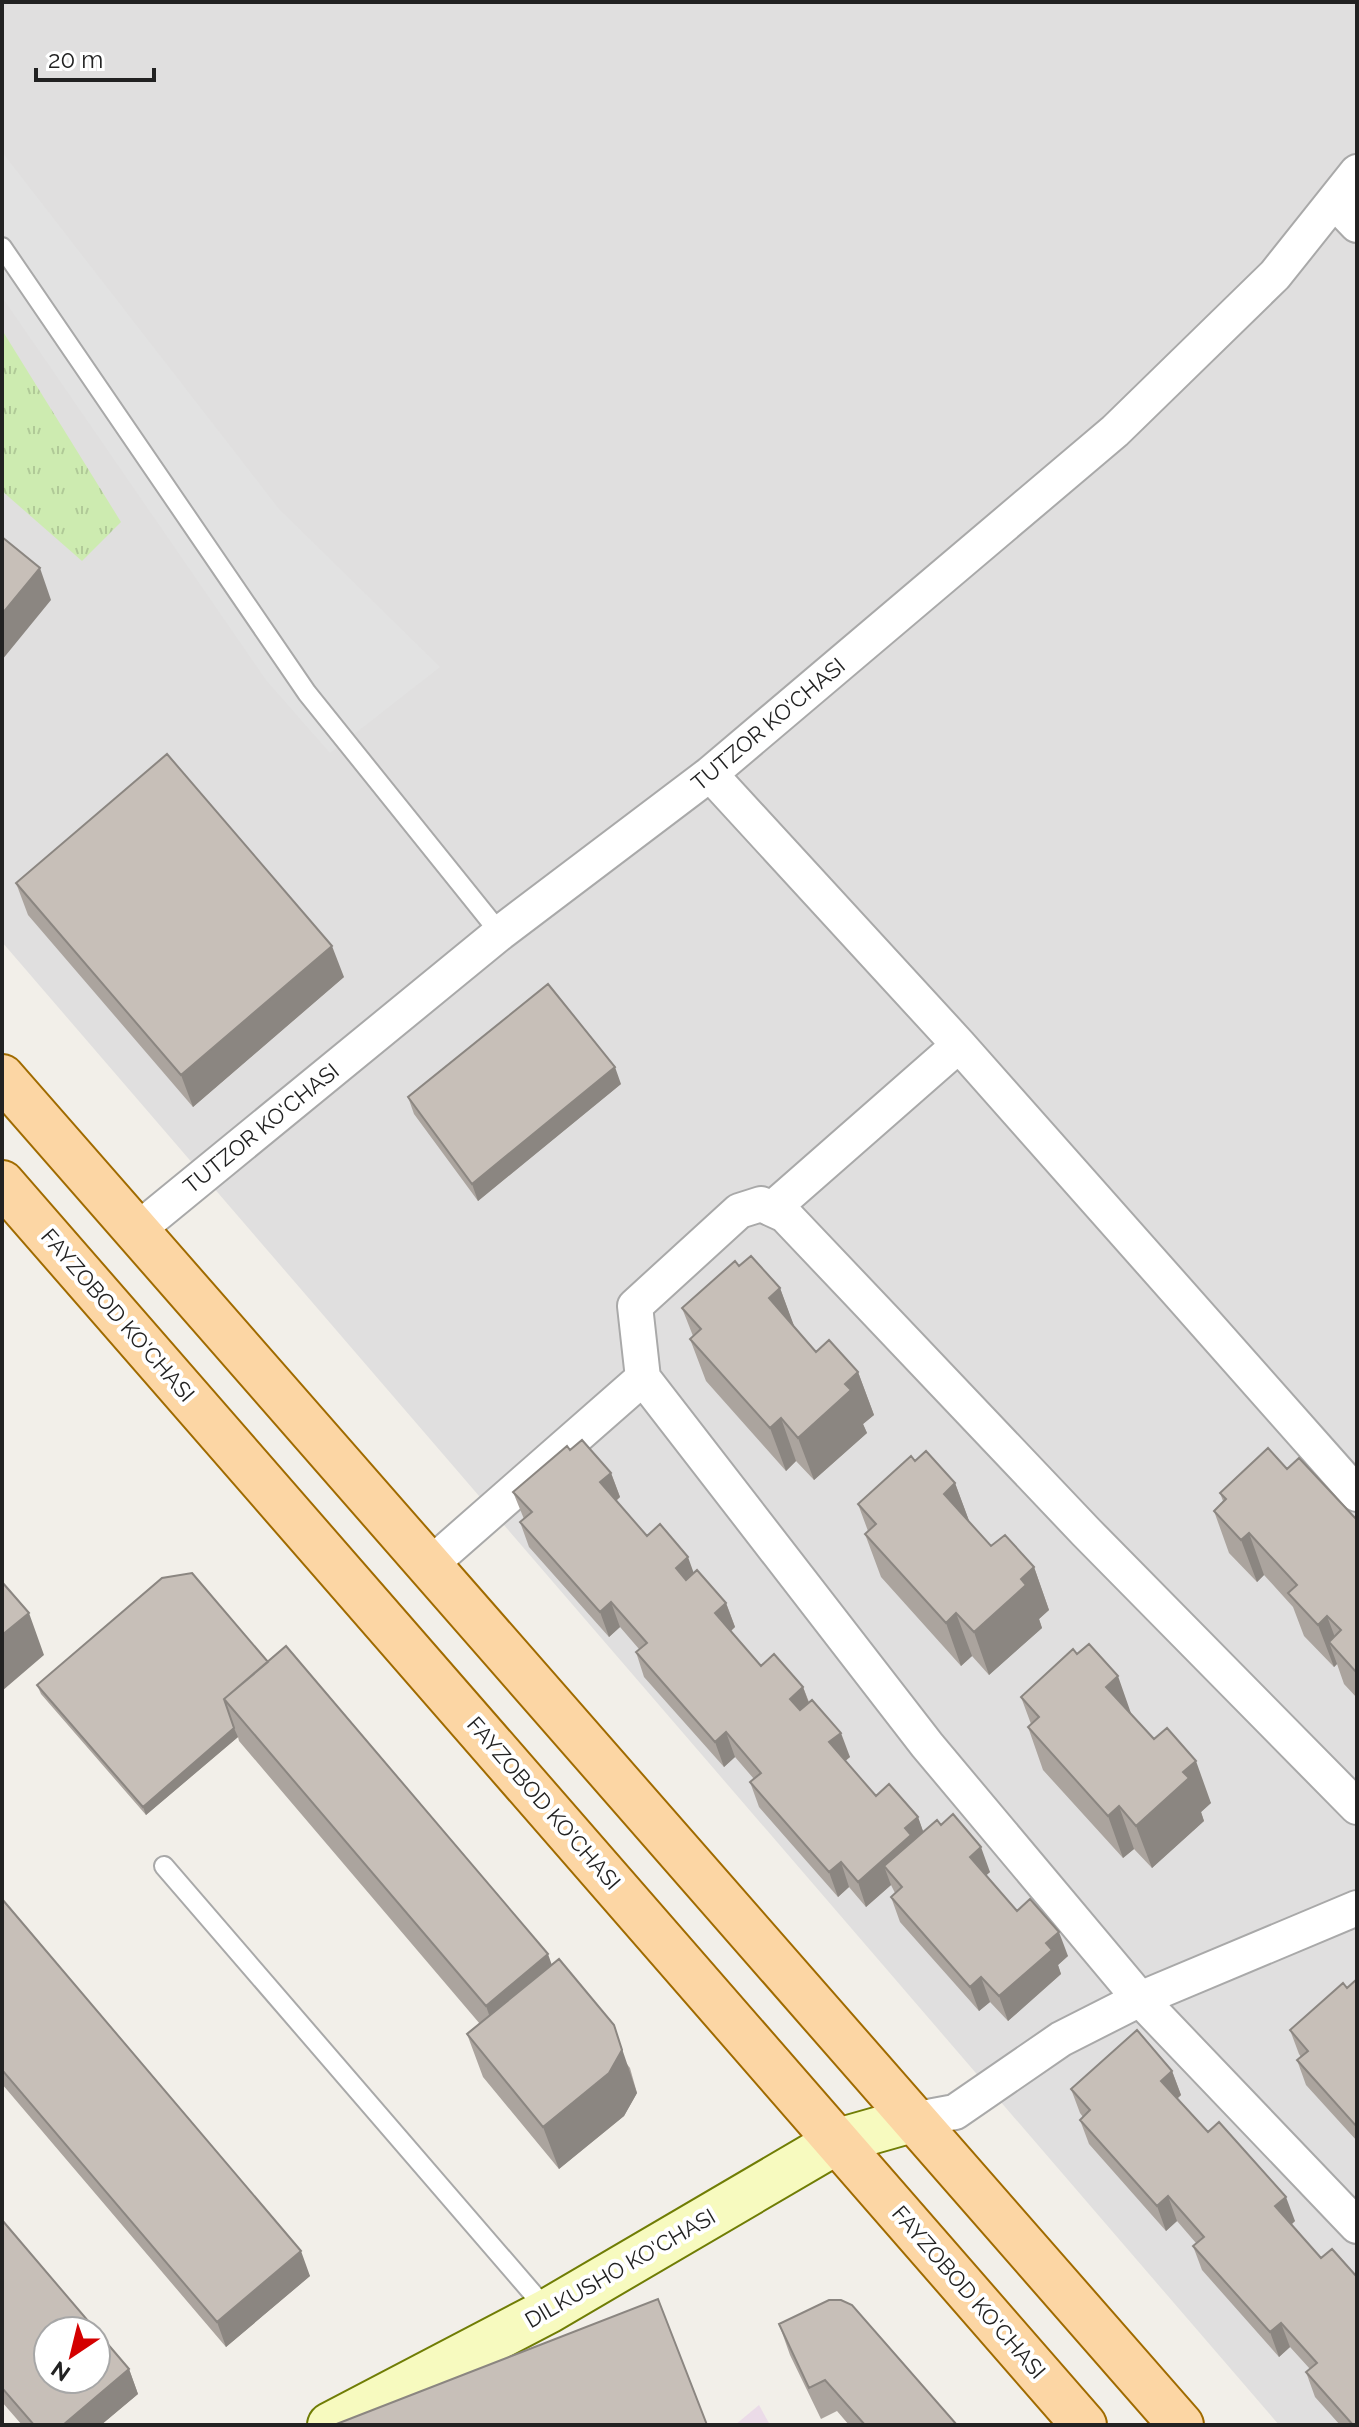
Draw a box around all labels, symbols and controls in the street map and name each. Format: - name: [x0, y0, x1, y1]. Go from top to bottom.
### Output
- scale bar: [36, 32, 154, 82]
- text: 20 m: [48, 45, 103, 74]
- street label: TUTZOR KO'CHASI: [686, 652, 850, 796]
- street label: TUTZOR KO'CHASI: [178, 1057, 344, 1199]
- street label: FAYZOBOD KO'CHASI: [36, 1223, 200, 1407]
- street label: FAYZOBOD KO'CHASI: [462, 1711, 626, 1895]
- street label: FAYZOBOD KO'CHASI: [887, 2200, 1051, 2384]
- street label: DILKUSHO KO'CHASI: [520, 2203, 720, 2333]
- north arrow: [32, 2315, 112, 2395]
- text: N: [46, 2356, 75, 2387]

